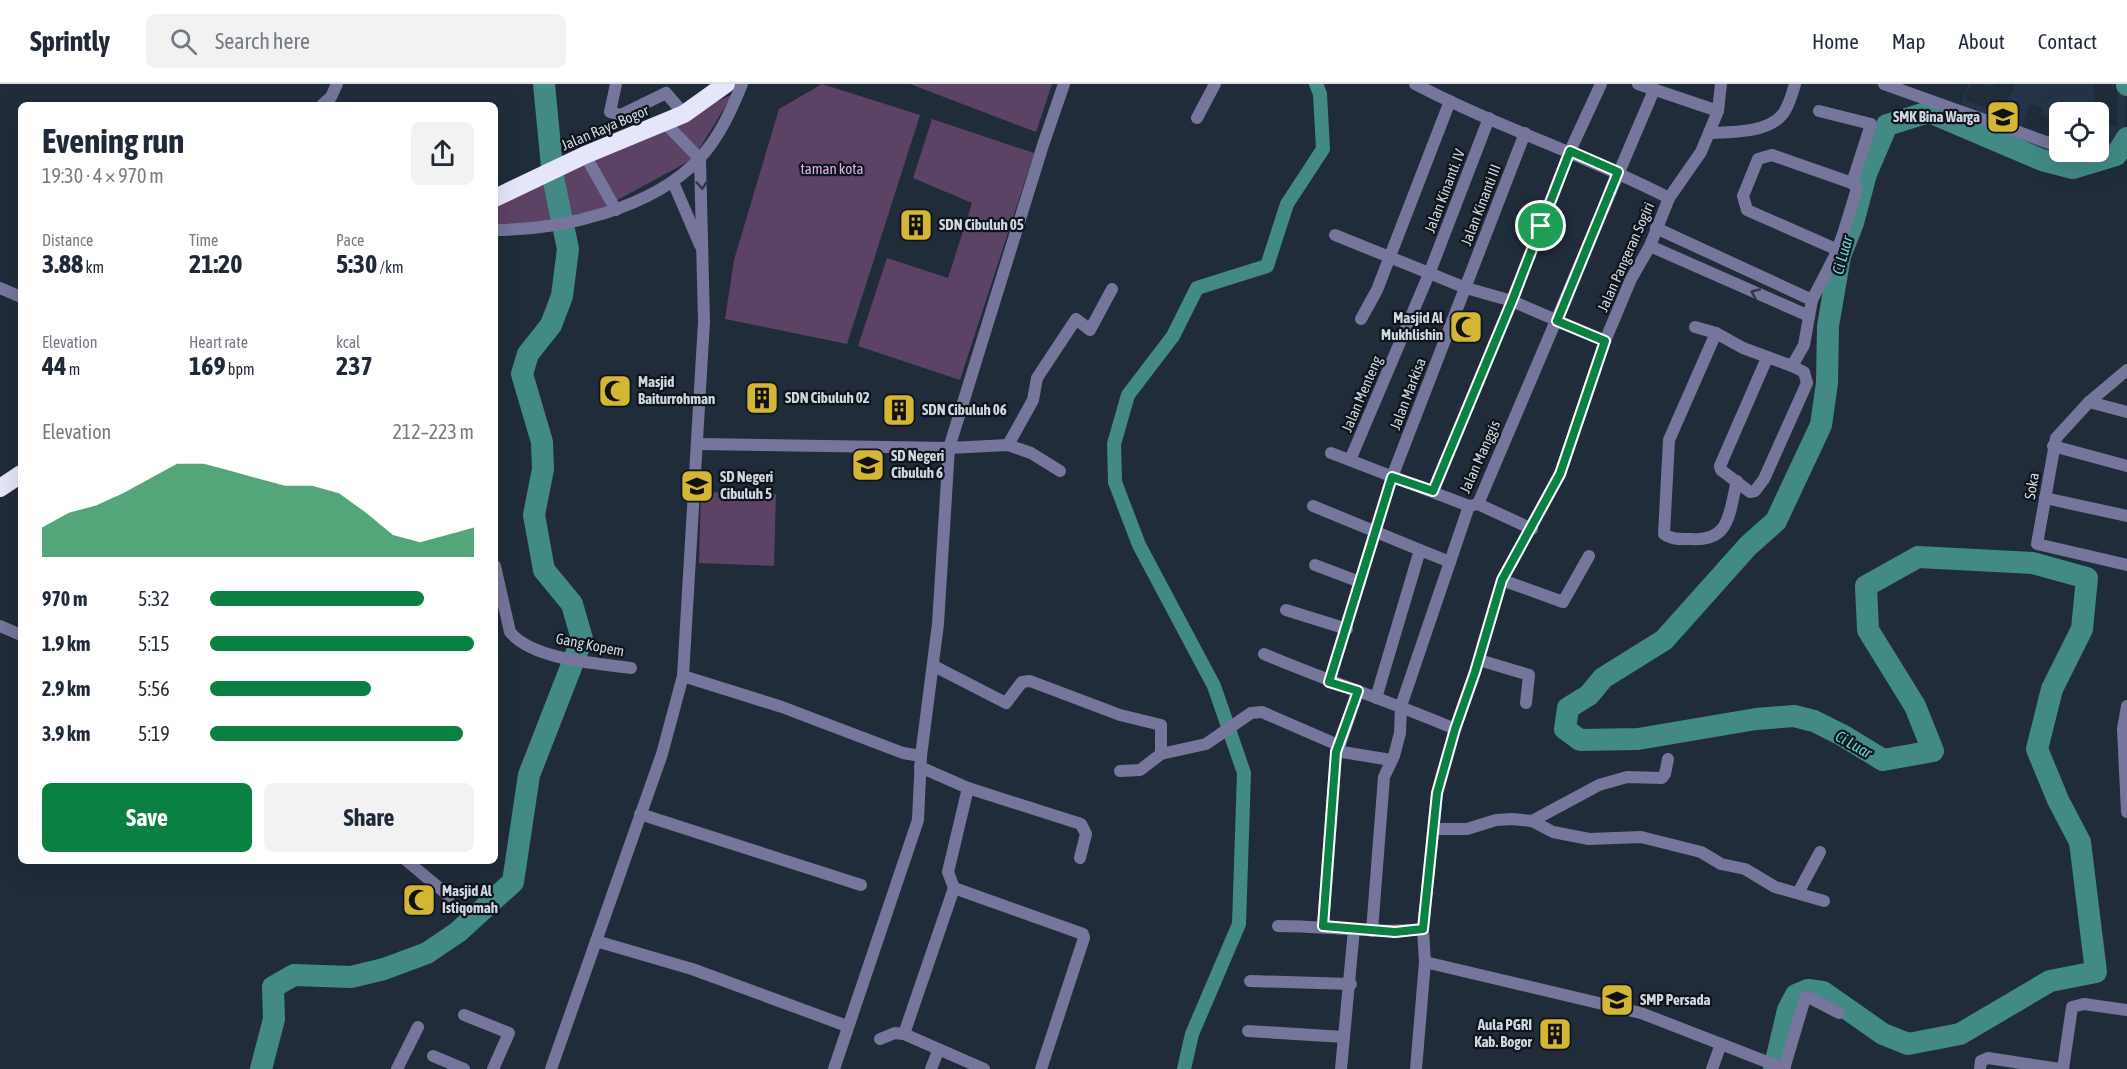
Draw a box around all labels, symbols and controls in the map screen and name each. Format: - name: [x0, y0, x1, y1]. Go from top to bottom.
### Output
- search box: [146, 14, 566, 68]
- text: Sprintly: [30, 25, 110, 57]
- icon: search: [167, 25, 200, 58]
- text: Search here: [215, 28, 310, 54]
- text: Home: [1812, 29, 1859, 53]
- text: Map: [1892, 29, 1926, 53]
- text: About: [1959, 29, 2005, 53]
- text: Contact: [2038, 29, 2097, 53]
- school or university icon: SMK Bina Warga: [1985, 99, 2021, 135]
- street label: Jalan Raya Bogor: [559, 101, 652, 154]
- map controls: [2049, 102, 2109, 162]
- button: locate: [2049, 102, 2109, 162]
- place label: SMK Bina Warga: [1893, 108, 1980, 125]
- text: Evening run: [42, 122, 184, 160]
- button: share: [411, 122, 474, 185]
- street label: Jalan Kinanti. IV: [1421, 146, 1468, 235]
- park label: taman kota: [800, 160, 864, 177]
- street label: Jalan Kinanti III: [1457, 162, 1504, 248]
- text: 19:30 · 4 × 970 m: [42, 164, 164, 187]
- one-way arrow: [695, 181, 708, 190]
- street label: Jalan Pangeran Sogiri: [1594, 199, 1657, 314]
- pin: [1515, 200, 1566, 251]
- building icon: SDN Cibuluh 05: [898, 207, 934, 243]
- icon: arrive: [1524, 209, 1557, 242]
- place label: SDN Cibuluh 05: [939, 216, 1024, 233]
- text: Distance: [42, 231, 93, 249]
- text: Time: [189, 231, 218, 249]
- text: Pace: [336, 231, 364, 249]
- water label: Ci Luar: [1828, 233, 1856, 276]
- text: 3.88: [42, 249, 83, 279]
- text: 21:20: [189, 249, 243, 279]
- text: 5:30: [336, 249, 377, 279]
- text: km: [83, 258, 104, 276]
- text: /km: [377, 258, 403, 276]
- one-way arrow: [1751, 288, 1762, 300]
- place label: Masjid Al Mukhlishin: [1381, 309, 1444, 343]
- mosque icon: Masjid Al Mukhlishin: [1448, 309, 1484, 345]
- text: Elevation: [42, 333, 97, 351]
- text: Heart rate: [189, 333, 248, 351]
- text: kcal: [336, 333, 360, 351]
- text: 44: [42, 351, 66, 381]
- text: 169: [189, 351, 226, 381]
- text: 237: [336, 351, 373, 381]
- street label: Jalan Menteng: [1338, 353, 1385, 434]
- street label: Jalan Markisa: [1386, 356, 1429, 432]
- text: m: [66, 360, 80, 378]
- text: bpm: [226, 360, 255, 378]
- mosque icon: Masjid Baiturrohman: [597, 373, 633, 409]
- place label: Masjid Baiturrohman: [638, 373, 715, 407]
- building icon: SDN Cibuluh 02: [744, 380, 780, 416]
- place label: SDN Cibuluh 02: [785, 389, 870, 406]
- building icon: SDN Cibuluh 06: [881, 392, 917, 428]
- place label: SDN Cibuluh 06: [922, 401, 1007, 418]
- street label: Jalan Manggis: [1456, 418, 1503, 496]
- text: Elevation: [42, 420, 111, 443]
- text: 212–223 m: [392, 420, 474, 443]
- school or university icon: SD Negeri Cibuluh 6: [850, 447, 886, 483]
- place label: SD Negeri Cibuluh 6: [891, 447, 944, 481]
- school or university icon: SD Negeri Cibuluh 5: [679, 468, 715, 504]
- place label: SD Negeri Cibuluh 5: [720, 468, 773, 502]
- street label: Soka: [2021, 471, 2042, 501]
- text: 970 m: [42, 587, 87, 610]
- text: 5:32: [138, 587, 170, 610]
- street label: Gang Kopem: [554, 630, 626, 659]
- text: 1.9 km: [42, 632, 90, 655]
- text: 5:15: [138, 632, 170, 655]
- text: 2.9 km: [42, 677, 90, 700]
- text: 5:56: [138, 677, 170, 700]
- text: 3.9 km: [42, 722, 90, 745]
- text: 5:19: [138, 722, 170, 745]
- water label: Ci Luar: [1833, 726, 1877, 762]
- button: Save: [42, 783, 252, 852]
- button: Share: [264, 783, 474, 852]
- mosque icon: Masjid Al Istiqomah: [401, 882, 437, 918]
- place label: Masjid Al Istiqomah: [442, 882, 498, 916]
- school or university icon: SMP Persada: [1599, 982, 1635, 1018]
- place label: SMP Persada: [1640, 991, 1711, 1008]
- place label: Aula PGRI Kab. Bogor: [1474, 1016, 1533, 1050]
- building icon: Aula PGRI Kab. Bogor: [1537, 1016, 1573, 1052]

